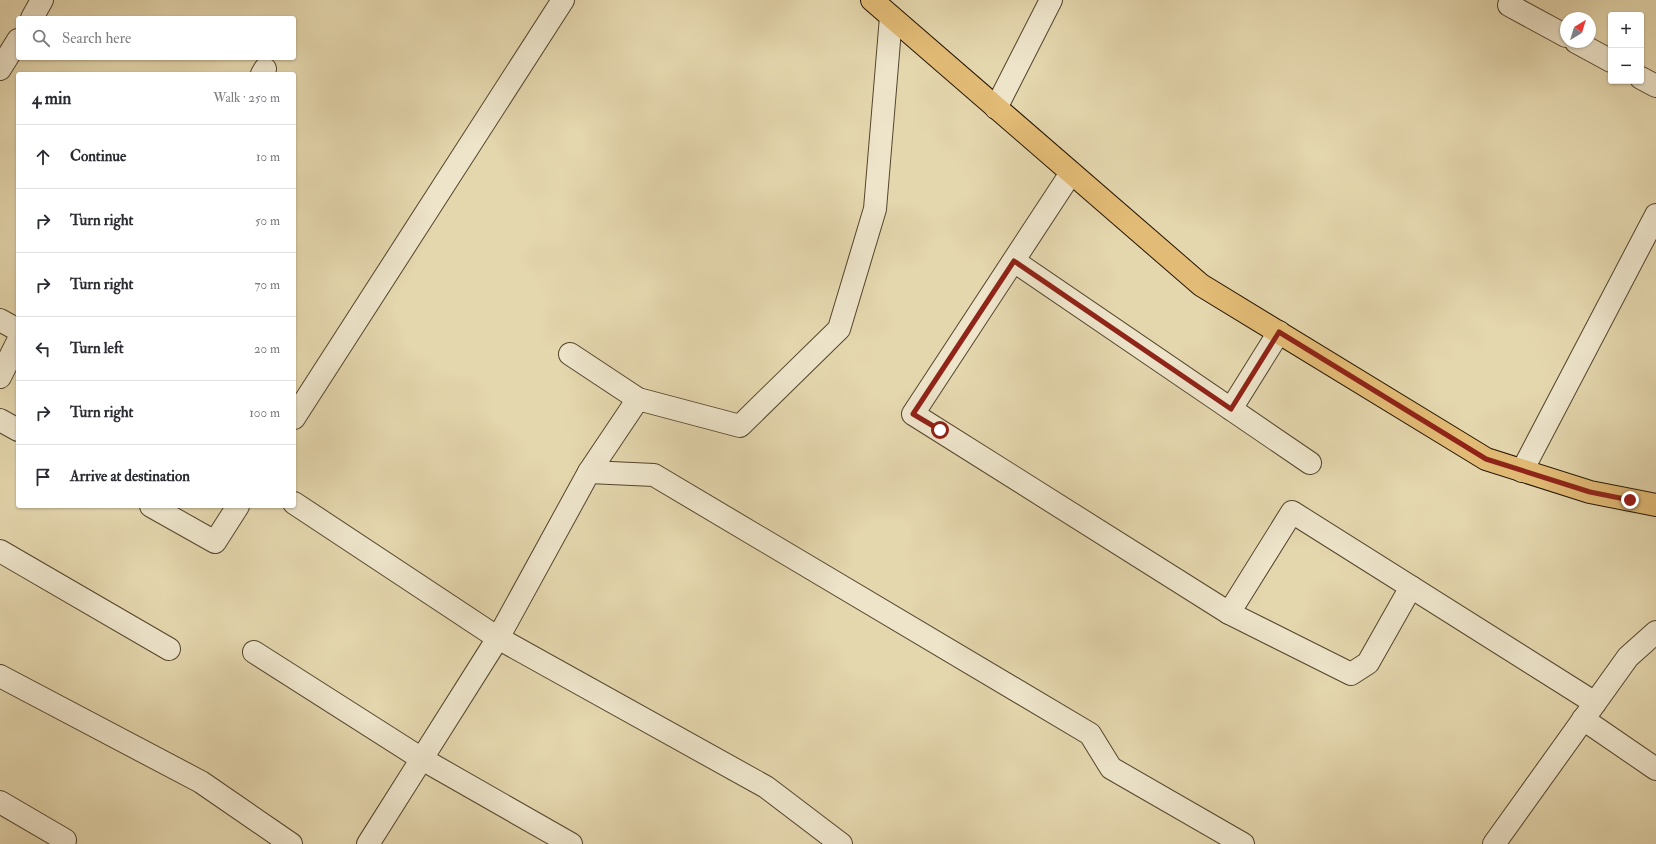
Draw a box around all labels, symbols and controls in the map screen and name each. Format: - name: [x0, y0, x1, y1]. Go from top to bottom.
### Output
- north arrow: [1560, 12, 1596, 48]
- map controls: [1608, 12, 1644, 84]
- button: +: [1608, 12, 1644, 48]
- search box: [16, 16, 296, 60]
- icon: search: [30, 27, 52, 49]
- text: Search here: [62, 29, 131, 48]
- button: −: [1608, 48, 1644, 84]
- text: 4 min: [32, 88, 71, 109]
- text: Walk · 250 m: [213, 90, 280, 106]
- icon: ahead: [32, 146, 54, 168]
- text: Continue: [70, 147, 126, 166]
- text: 10 m: [256, 149, 280, 165]
- icon: right: [32, 210, 54, 232]
- text: Turn right: [70, 211, 133, 230]
- text: 50 m: [255, 213, 280, 229]
- icon: right: [32, 274, 54, 296]
- text: Turn right: [70, 275, 133, 294]
- text: 70 m: [255, 277, 280, 293]
- icon: left: [32, 338, 54, 360]
- text: Turn left: [70, 339, 124, 358]
- text: 20 m: [254, 341, 280, 357]
- icon: right: [32, 402, 54, 424]
- text: Turn right: [70, 403, 133, 422]
- text: 100 m: [249, 405, 280, 421]
- route start: [931, 421, 949, 439]
- icon: arrive: [32, 466, 54, 488]
- text: Arrive at destination: [70, 467, 190, 486]
- route end: [1621, 491, 1639, 509]

